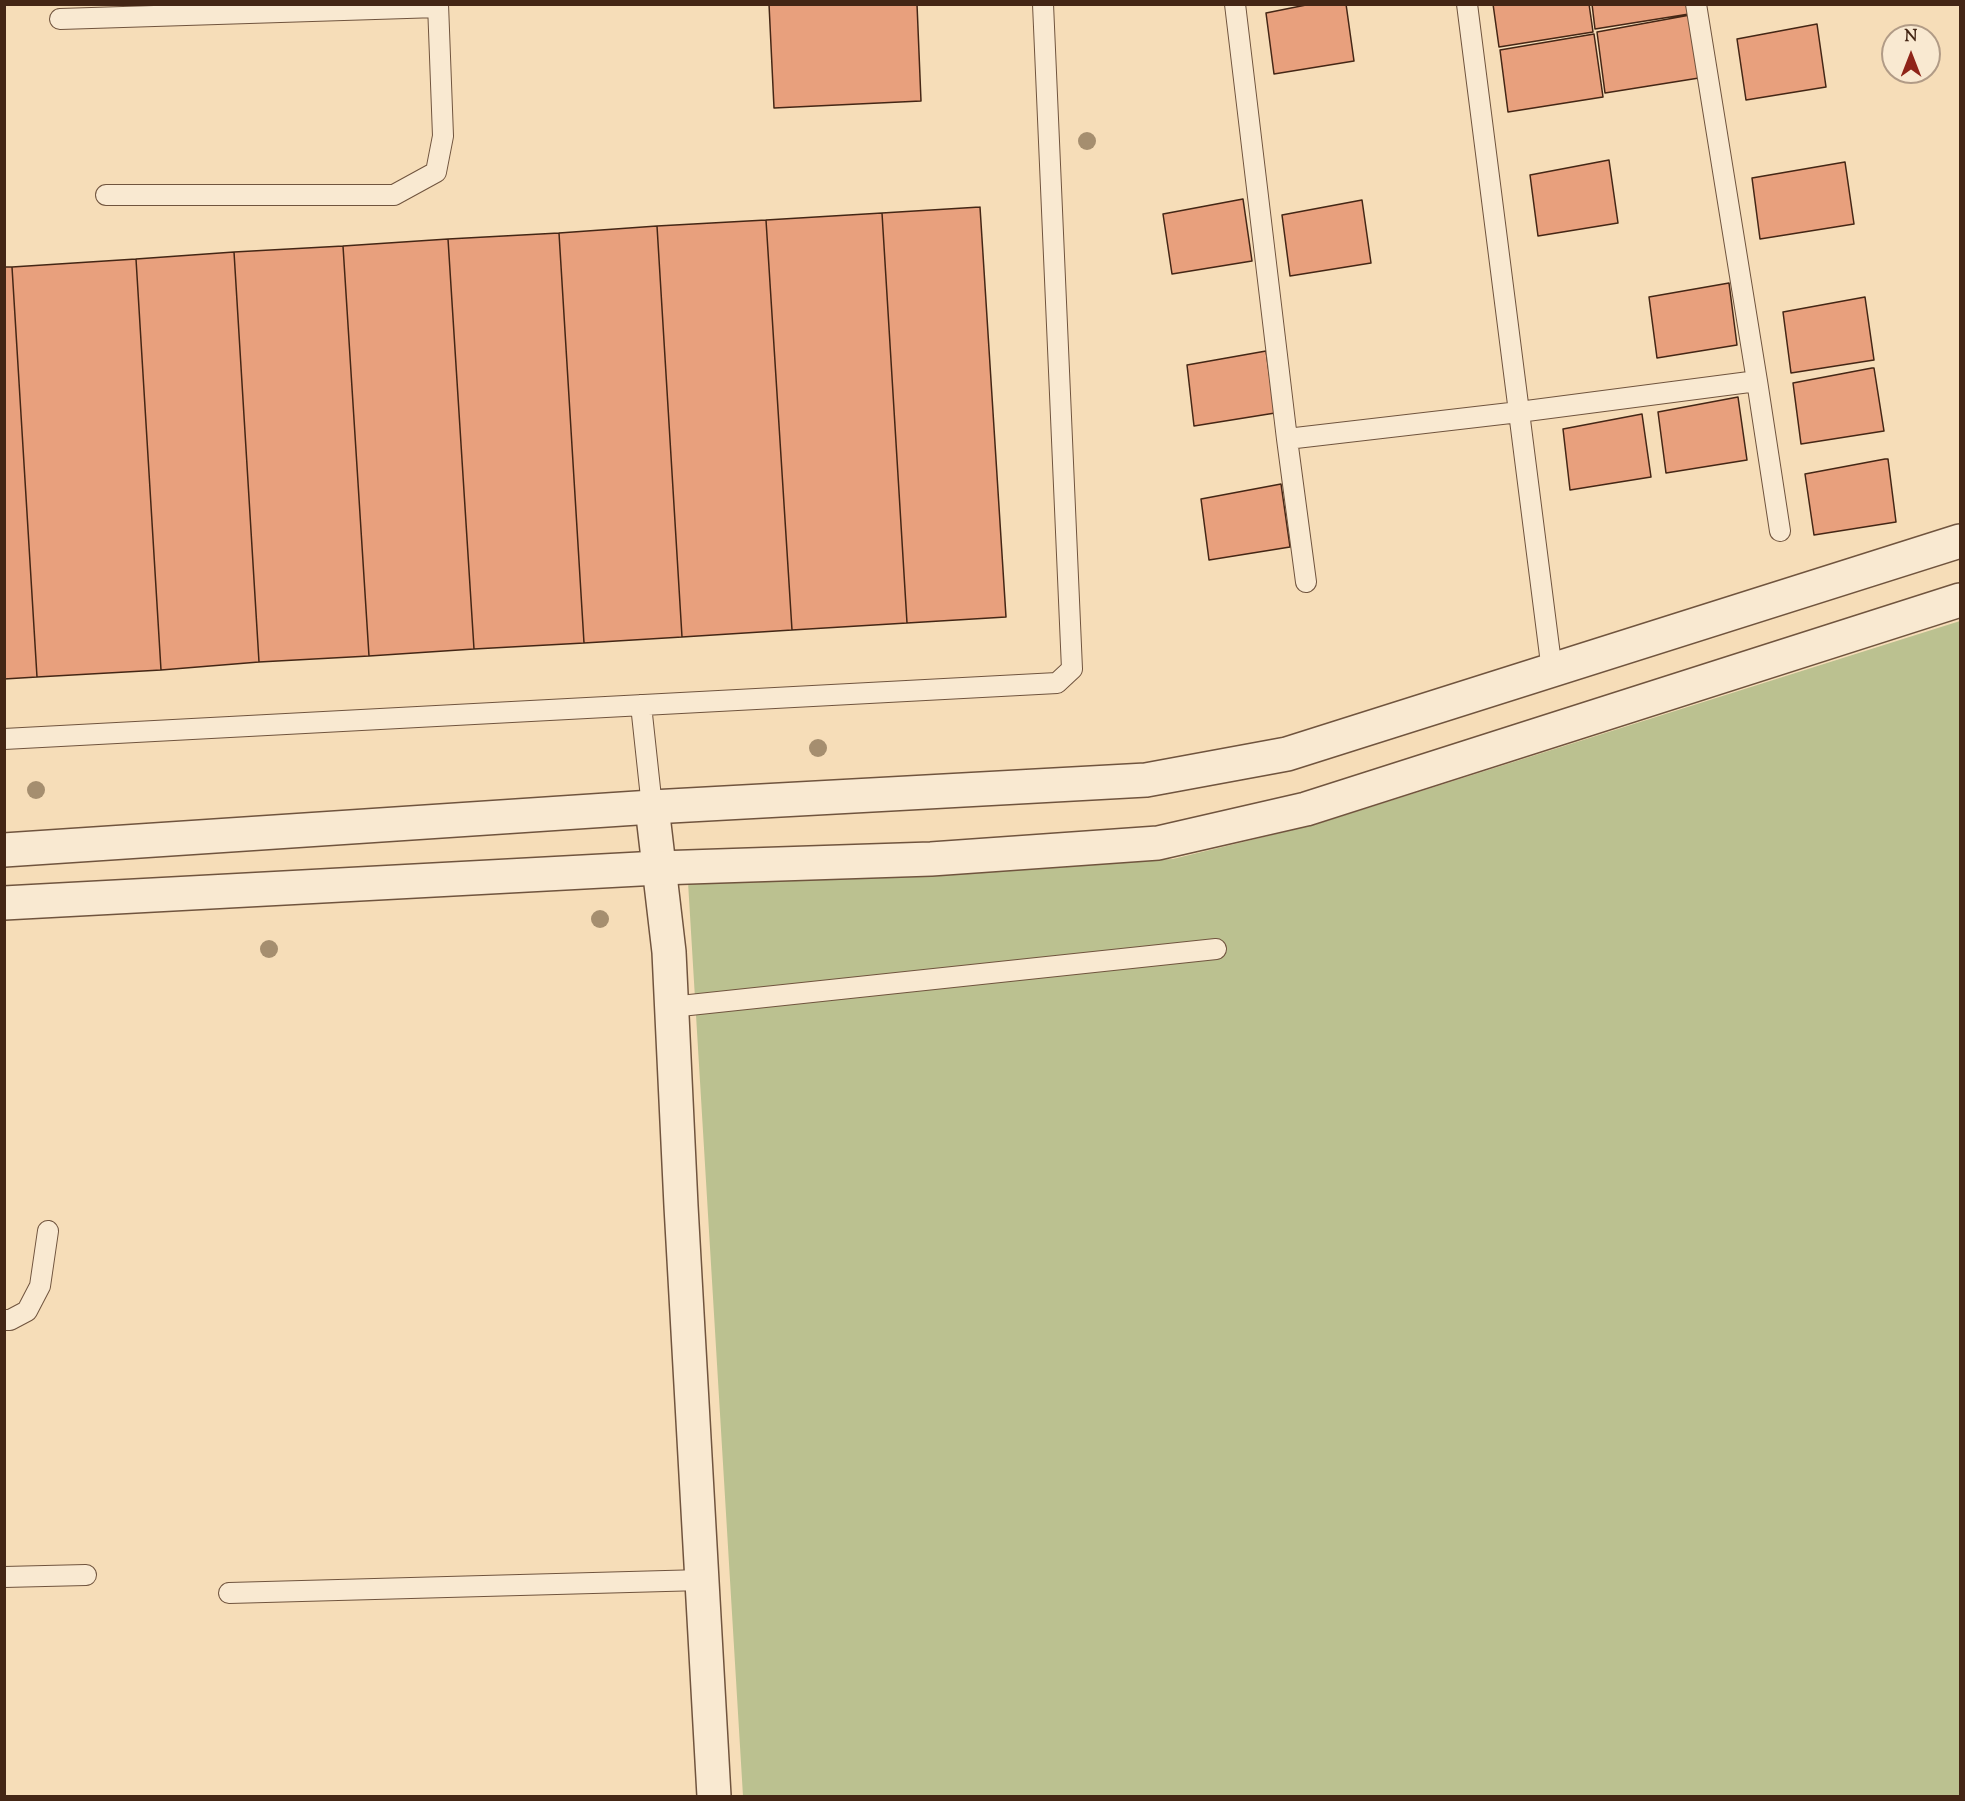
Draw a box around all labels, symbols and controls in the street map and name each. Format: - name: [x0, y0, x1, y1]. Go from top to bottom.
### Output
- north arrow: [1881, 24, 1941, 84]
- text: N: [1905, 26, 1917, 49]

